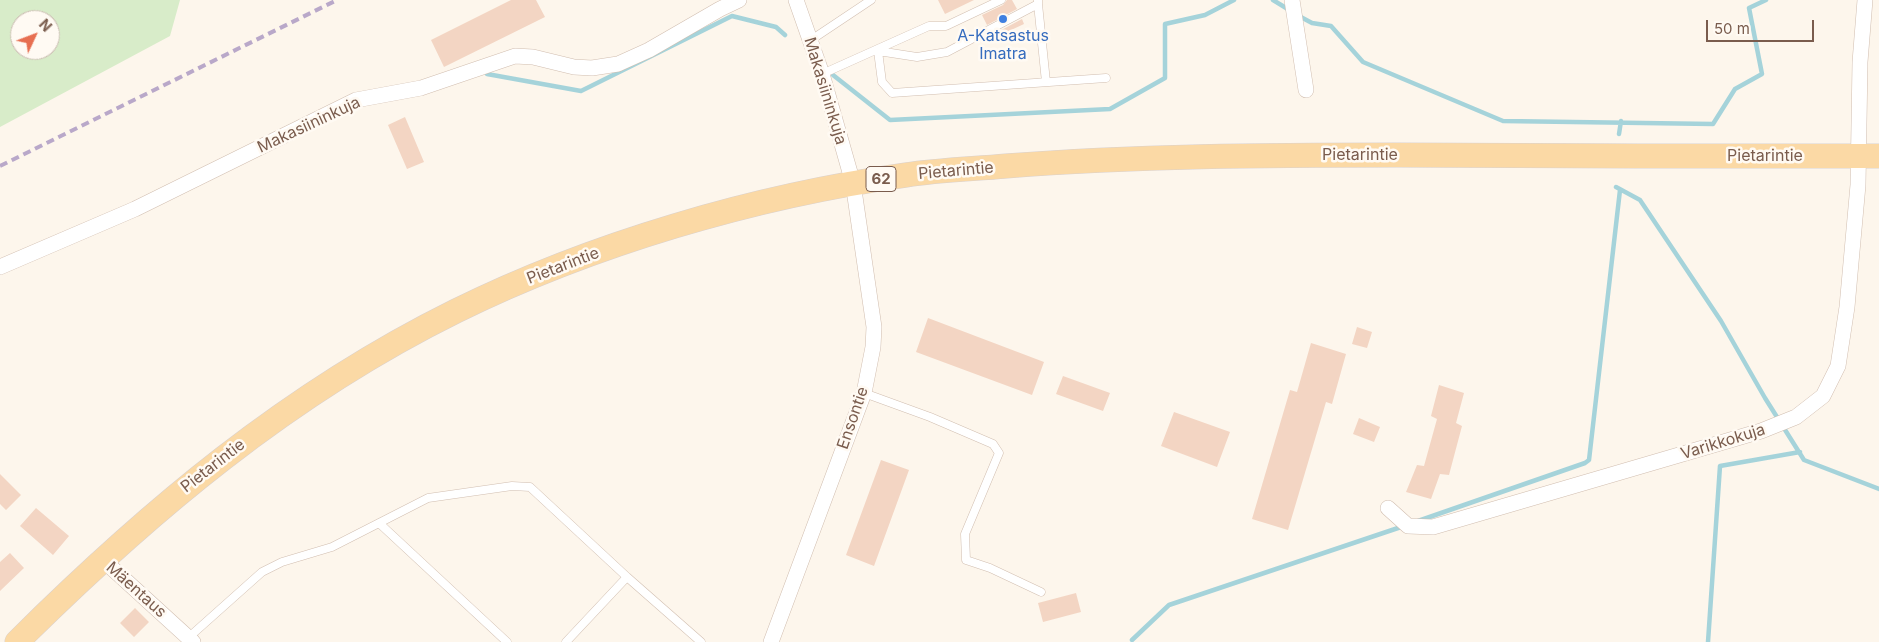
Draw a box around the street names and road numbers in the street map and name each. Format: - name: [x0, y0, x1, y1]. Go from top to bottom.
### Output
- street label: Makasiininkuja: [800, 35, 850, 147]
- street label: Makasiininkuja: [255, 93, 363, 157]
- street label: Pietarintie: [1322, 145, 1398, 165]
- street label: Pietarintie: [1727, 146, 1803, 166]
- street label: Pietarintie: [917, 158, 995, 184]
- road number: 62: [866, 166, 896, 192]
- street label: Pietarintie: [524, 243, 602, 289]
- street label: Ensontie: [833, 384, 873, 452]
- street label: Varikkokuja: [1678, 420, 1768, 464]
- street label: Pietarintie: [177, 435, 249, 497]
- street label: Mäentaus: [102, 558, 170, 622]

